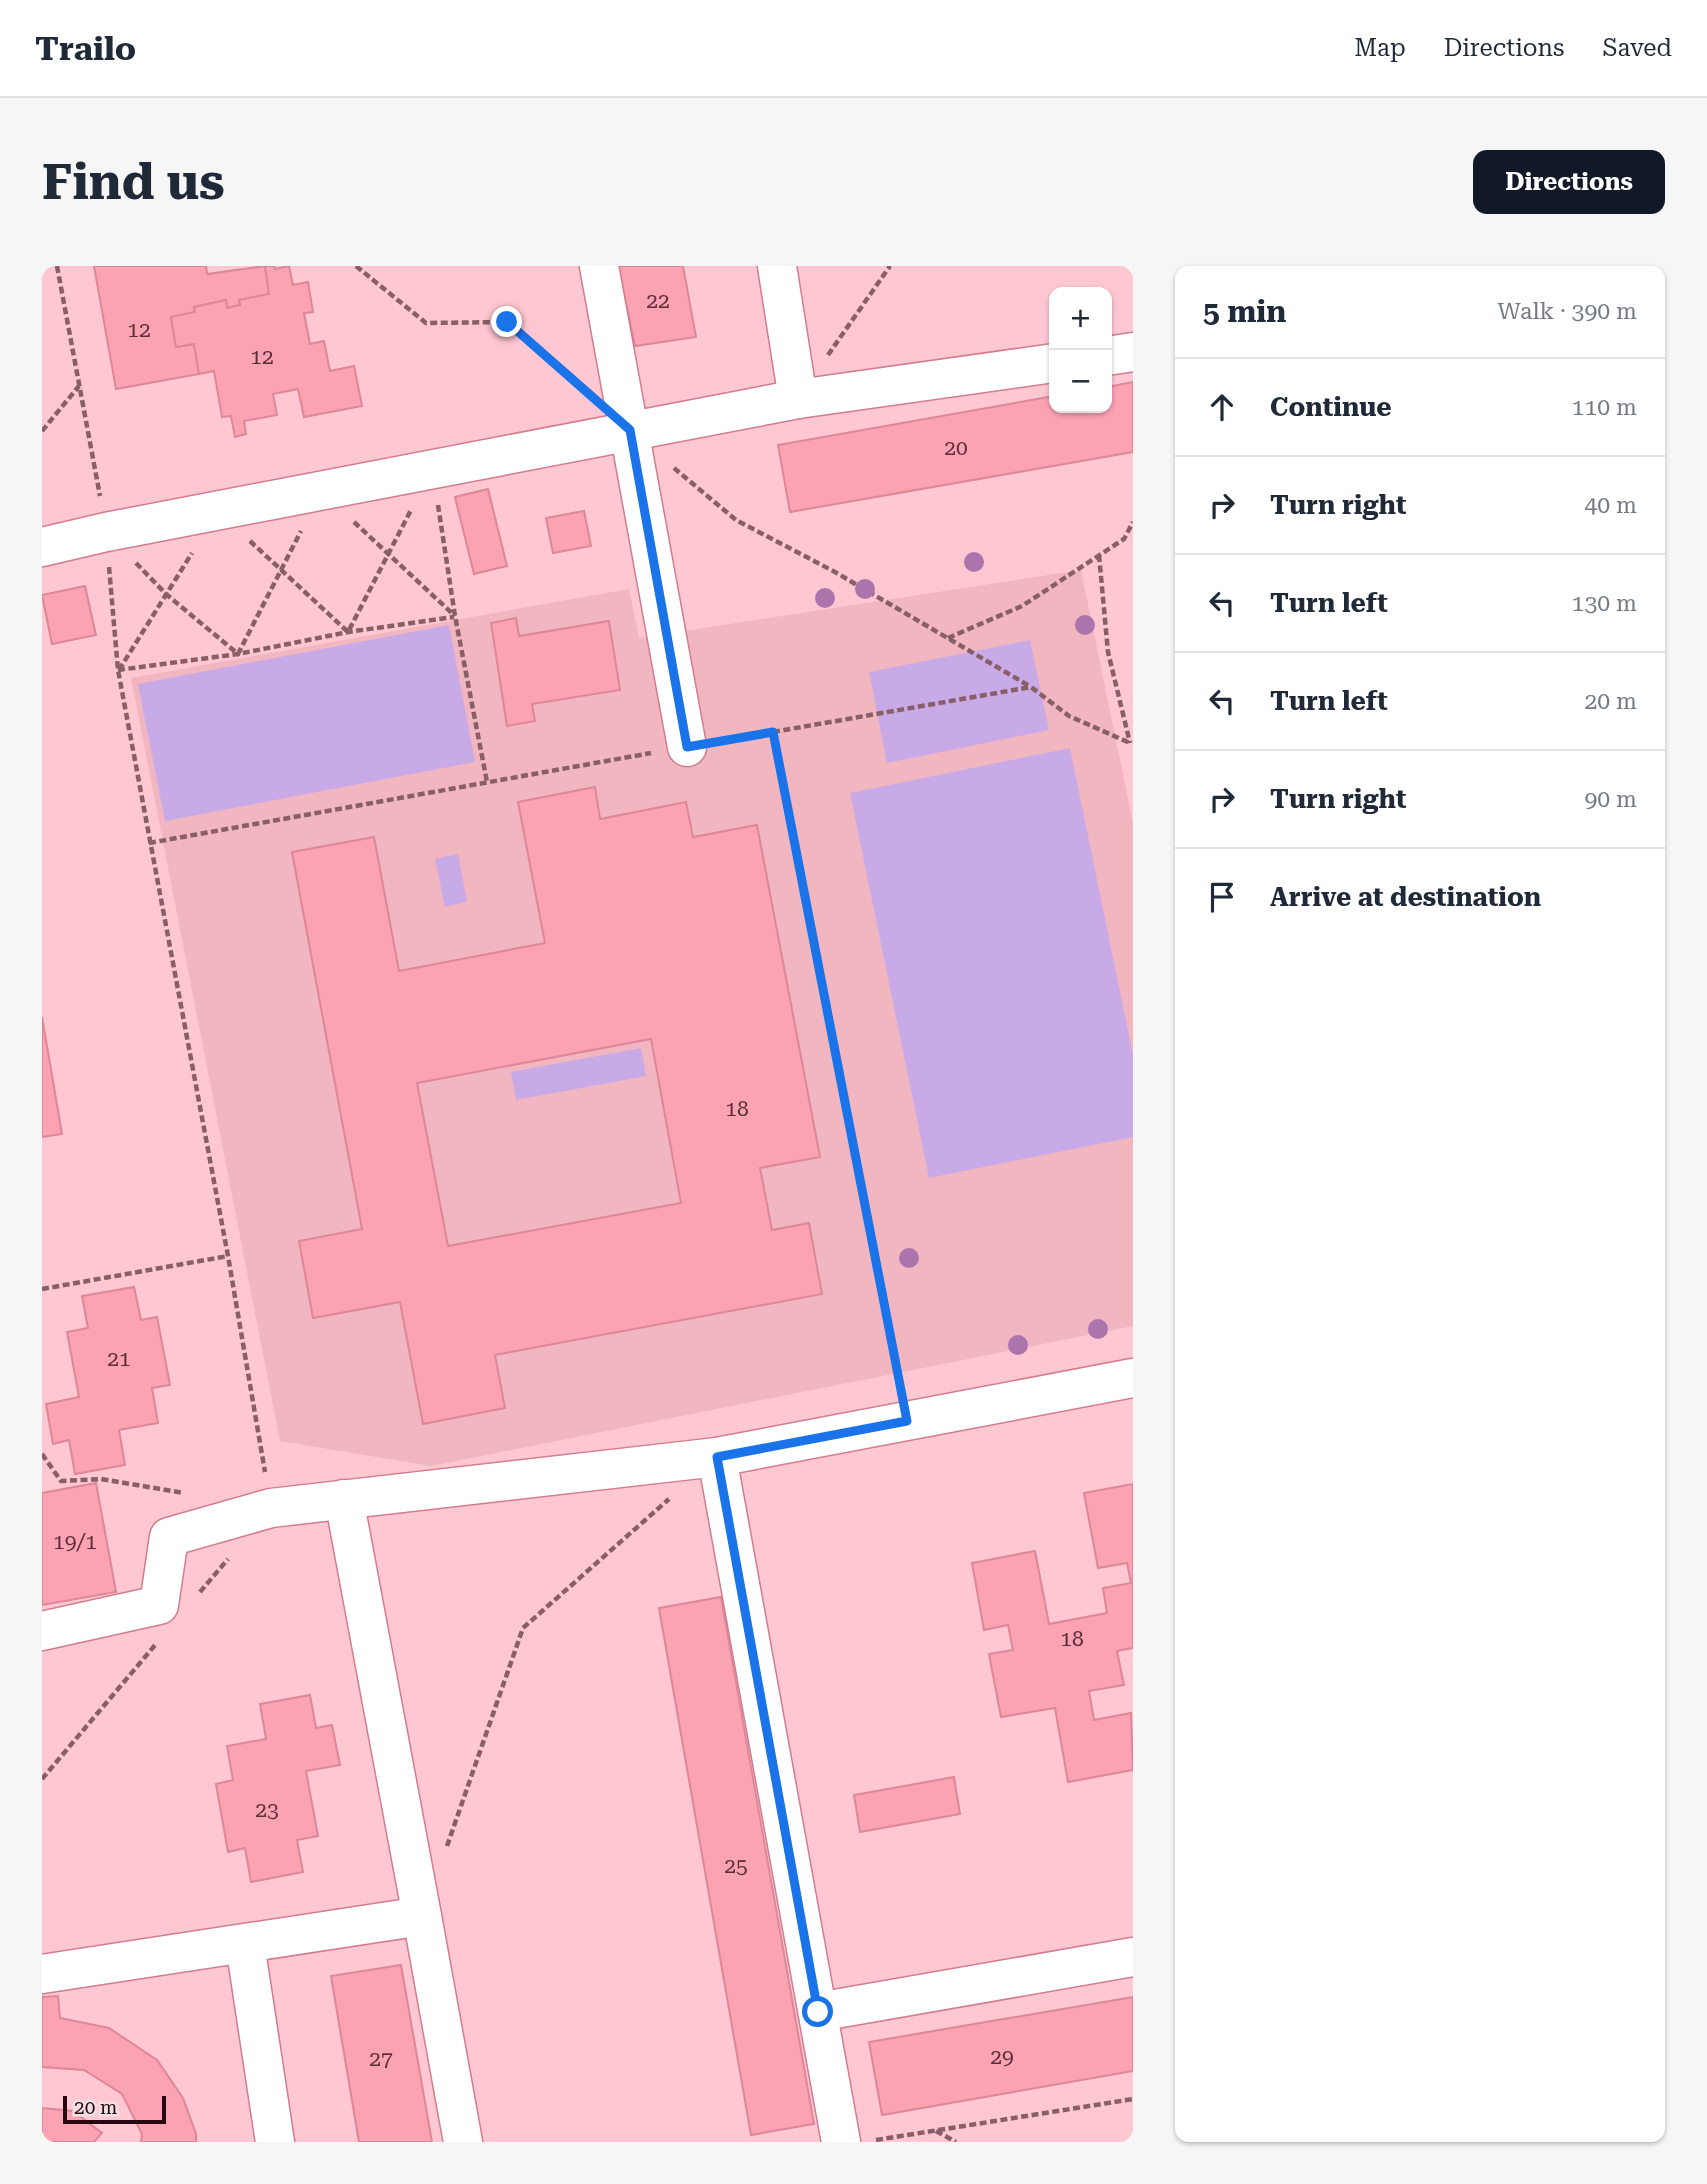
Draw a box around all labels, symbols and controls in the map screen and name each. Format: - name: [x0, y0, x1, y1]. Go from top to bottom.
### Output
- text: Trailo: [35, 29, 136, 68]
- text: Map: [1354, 34, 1406, 62]
- text: Directions: [1444, 34, 1564, 62]
- text: Saved: [1602, 34, 1672, 62]
- button: Directions: [1473, 150, 1665, 214]
- text: Find us: [42, 154, 225, 211]
- map controls: [1049, 287, 1112, 413]
- button: +: [1049, 287, 1112, 350]
- house number: 22: [646, 289, 670, 313]
- text: 5 min: [1203, 294, 1286, 329]
- text: Walk · 390 m: [1498, 298, 1637, 325]
- route end: [491, 306, 522, 337]
- house number: 12: [127, 318, 151, 342]
- house number: 12: [250, 345, 274, 369]
- button: −: [1049, 350, 1112, 413]
- icon: ahead: [1203, 388, 1241, 426]
- text: Continue: [1270, 392, 1392, 422]
- text: 110 m: [1572, 394, 1637, 421]
- house number: 20: [944, 436, 968, 460]
- icon: right: [1203, 486, 1241, 524]
- text: Turn right: [1270, 490, 1406, 520]
- text: 40 m: [1584, 492, 1637, 519]
- icon: left: [1203, 584, 1241, 622]
- text: Turn left: [1270, 588, 1388, 618]
- text: 130 m: [1572, 590, 1637, 617]
- icon: left: [1203, 682, 1241, 720]
- text: Turn left: [1270, 686, 1388, 716]
- text: 20 m: [1584, 688, 1637, 715]
- icon: right: [1203, 780, 1241, 818]
- text: Turn right: [1270, 784, 1406, 814]
- text: 90 m: [1584, 786, 1637, 813]
- icon: arrive: [1203, 878, 1241, 916]
- text: Arrive at destination: [1270, 882, 1541, 912]
- house number: 18: [725, 1097, 749, 1121]
- house number: 21: [107, 1347, 131, 1371]
- house number: 19/1: [53, 1530, 97, 1554]
- house number: 18: [1060, 1627, 1084, 1651]
- house number: 23: [255, 1798, 279, 1822]
- house number: 25: [724, 1854, 748, 1878]
- route start: [802, 1996, 833, 2027]
- house number: 29: [990, 2045, 1014, 2069]
- house number: 27: [369, 2047, 393, 2071]
- scale bar: [63, 2093, 166, 2125]
- text: 20 m: [74, 2096, 117, 2119]

